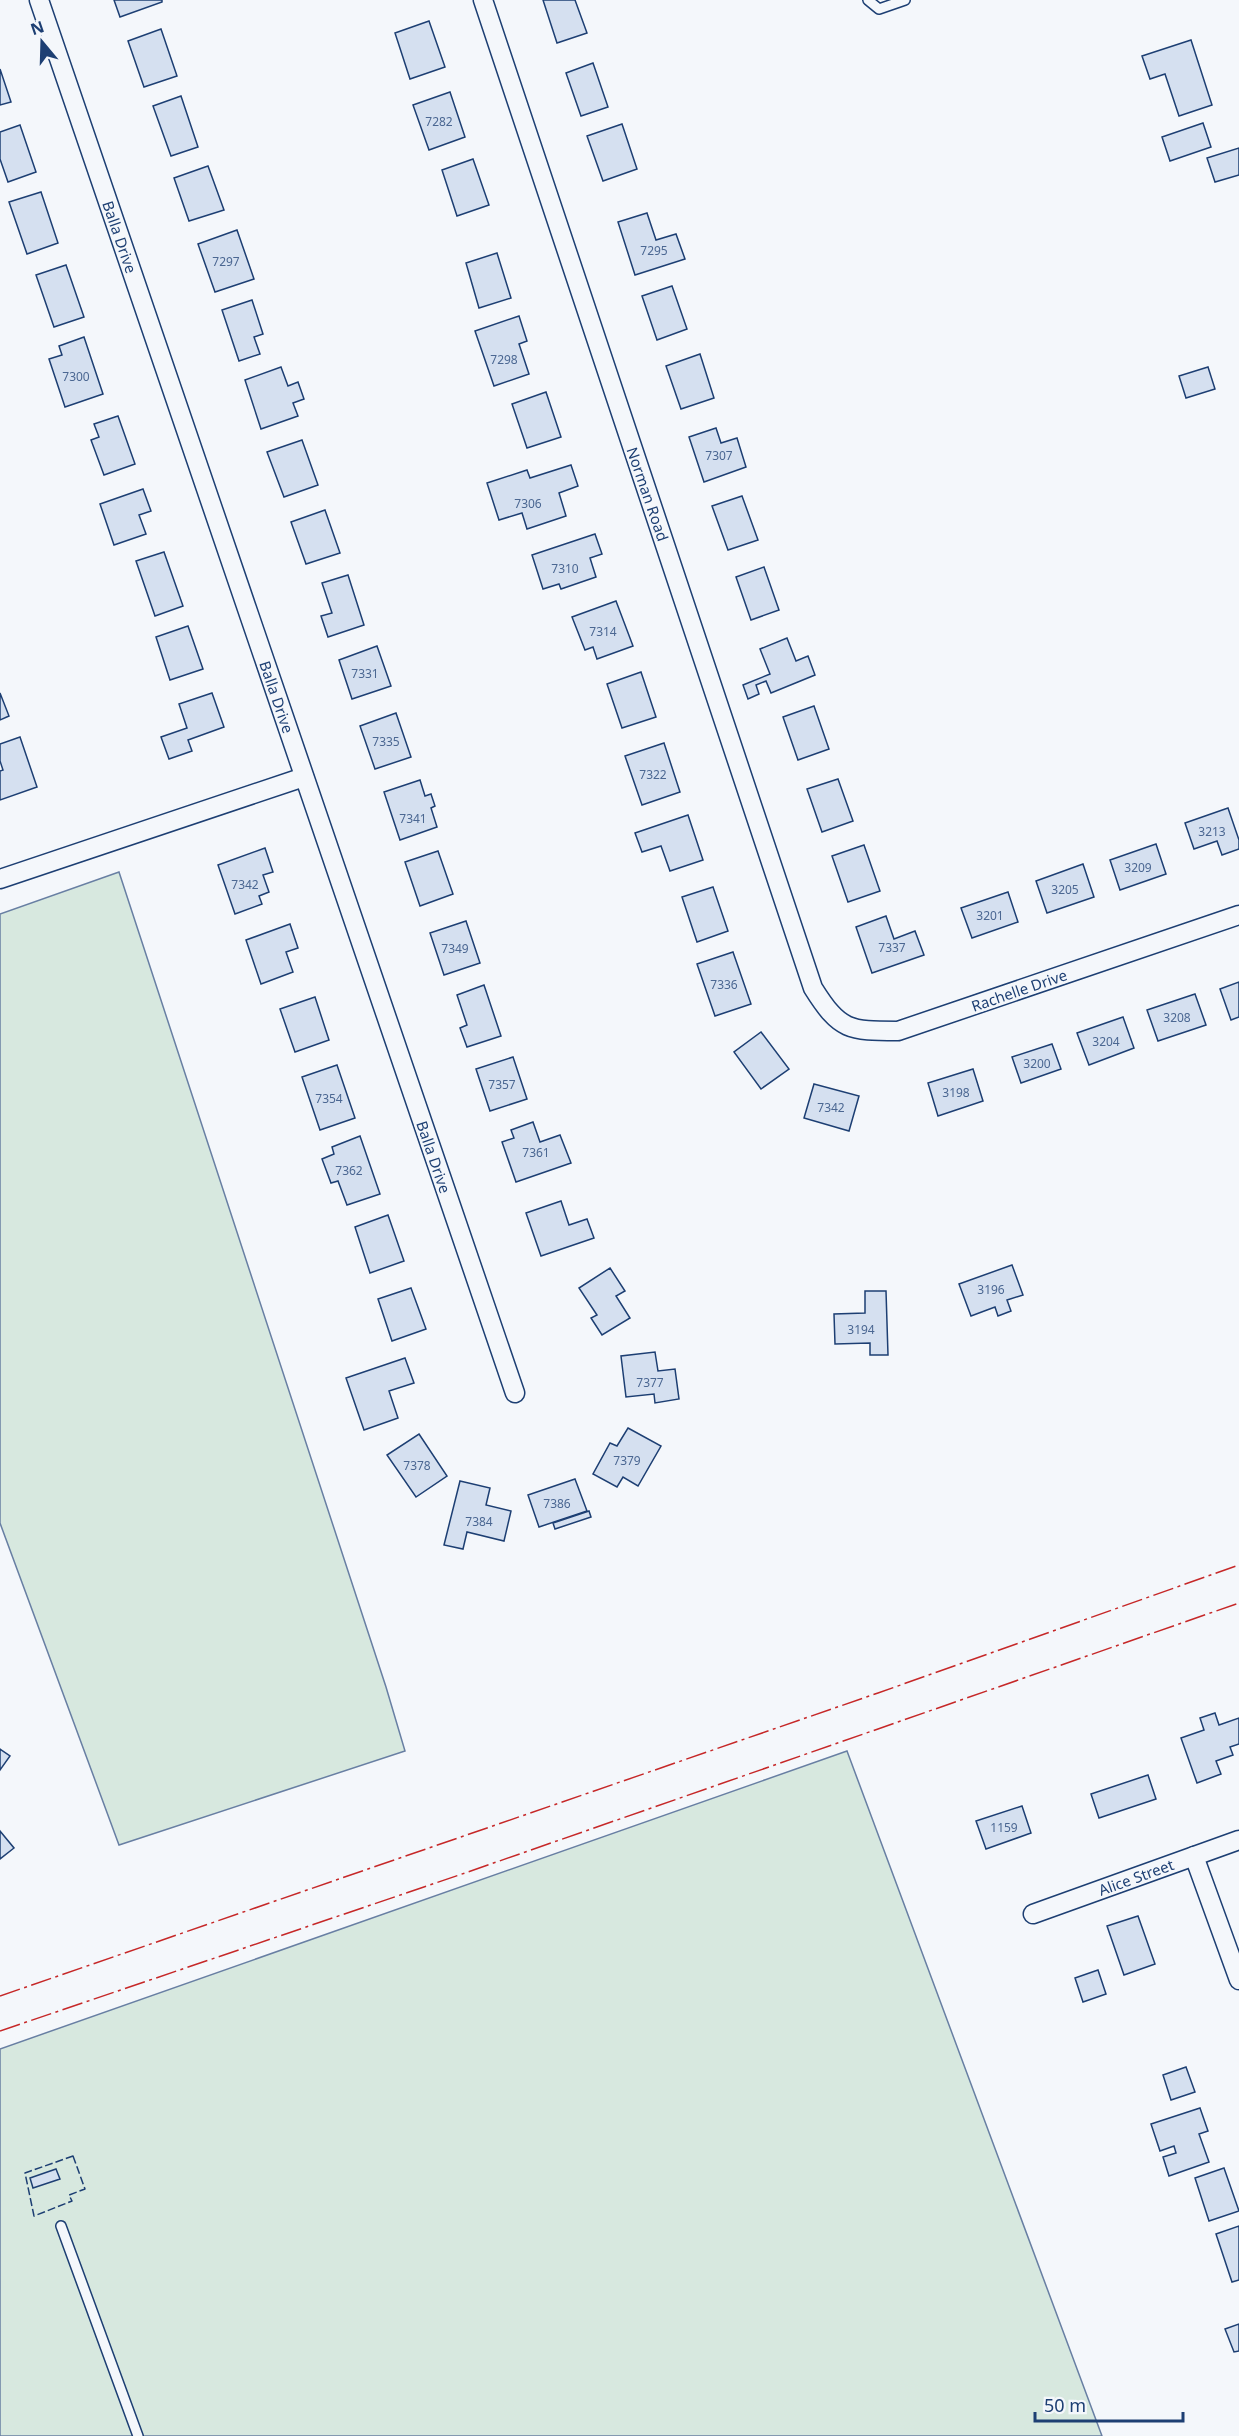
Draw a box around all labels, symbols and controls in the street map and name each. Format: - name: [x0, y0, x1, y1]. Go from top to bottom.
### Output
- north arrow: [12, 12, 72, 72]
- text: N: [27, 15, 47, 40]
- house number: 7282: [425, 113, 453, 130]
- street label: Balla Drive: [98, 198, 142, 276]
- house number: 7295: [640, 242, 668, 259]
- house number: 7297: [212, 253, 240, 270]
- house number: 7298: [490, 351, 518, 368]
- house number: 7300: [62, 368, 90, 385]
- street label: Norman Road: [623, 444, 673, 544]
- house number: 7307: [705, 447, 733, 464]
- house number: 7306: [514, 495, 542, 512]
- house number: 7310: [551, 560, 579, 577]
- house number: 7314: [589, 623, 617, 640]
- street label: Balla Drive: [255, 658, 299, 736]
- house number: 7331: [351, 665, 379, 682]
- house number: 7335: [372, 733, 400, 750]
- house number: 7322: [639, 766, 667, 783]
- house number: 7341: [399, 810, 427, 827]
- house number: 3213: [1198, 823, 1226, 840]
- house number: 3209: [1124, 859, 1152, 876]
- house number: 7342: [231, 876, 259, 893]
- house number: 3205: [1051, 881, 1079, 898]
- house number: 3201: [976, 907, 1004, 924]
- house number: 7337: [878, 939, 906, 956]
- house number: 7349: [441, 940, 469, 957]
- street label: Rachelle Drive: [969, 964, 1069, 1016]
- house number: 7336: [710, 976, 738, 993]
- house number: 3208: [1163, 1009, 1191, 1026]
- house number: 3204: [1092, 1033, 1120, 1050]
- house number: 3200: [1023, 1055, 1051, 1072]
- house number: 7357: [488, 1076, 516, 1093]
- house number: 3198: [942, 1084, 970, 1101]
- house number: 7354: [315, 1090, 343, 1107]
- house number: 7342: [817, 1099, 845, 1116]
- street label: Balla Drive: [412, 1118, 456, 1196]
- house number: 7361: [522, 1144, 550, 1161]
- house number: 7362: [335, 1162, 363, 1179]
- house number: 3196: [977, 1281, 1005, 1298]
- house number: 3194: [847, 1321, 875, 1338]
- house number: 7377: [636, 1374, 664, 1391]
- house number: 7379: [613, 1452, 641, 1469]
- house number: 7378: [403, 1457, 431, 1474]
- house number: 7386: [543, 1495, 571, 1512]
- house number: 7384: [465, 1513, 493, 1530]
- house number: 1159: [990, 1819, 1018, 1836]
- street label: Alice Street: [1096, 1854, 1177, 1900]
- scale bar: [1035, 2385, 1184, 2423]
- text: 50 m: [1044, 2393, 1086, 2417]

